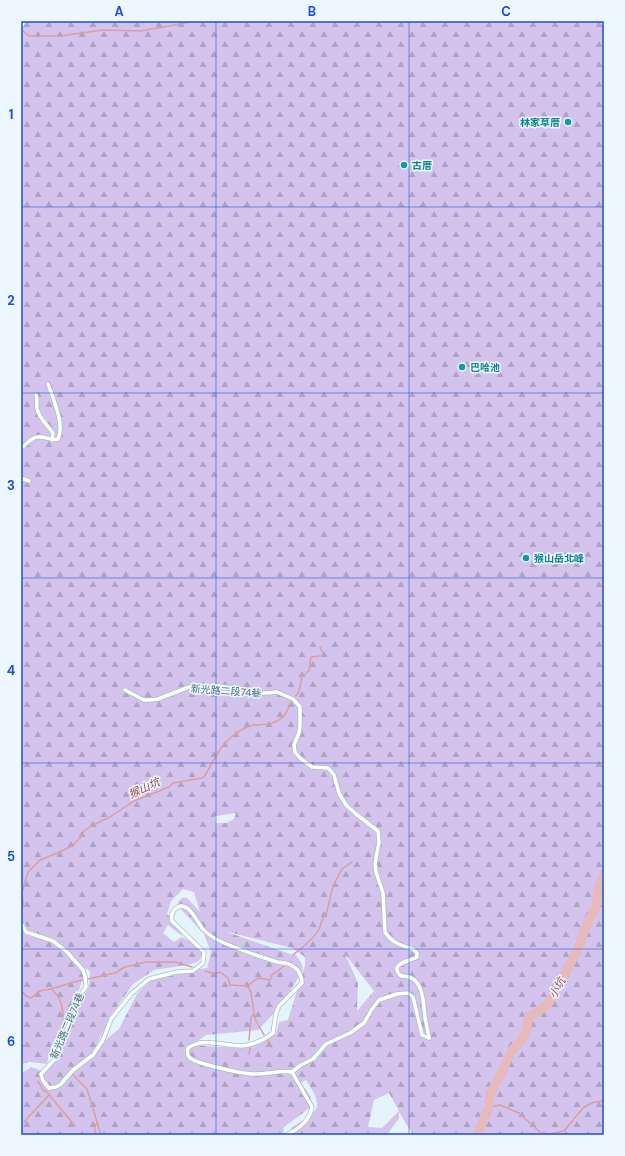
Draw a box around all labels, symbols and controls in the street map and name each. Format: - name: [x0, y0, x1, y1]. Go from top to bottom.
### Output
- text: A: [114, 3, 124, 20]
- text: B: [308, 3, 316, 20]
- text: C: [501, 3, 511, 20]
- text: 1: [9, 106, 13, 123]
- place label: 林家草厝: [520, 116, 560, 129]
- marker: 林家草厝: [563, 117, 573, 127]
- place label: 古厝: [412, 159, 432, 172]
- marker: 古厝: [399, 160, 409, 170]
- text: 2: [7, 292, 15, 309]
- place label: 巴哈池: [470, 361, 500, 374]
- marker: 巴哈池: [457, 362, 467, 372]
- text: 3: [7, 477, 15, 494]
- place label: 猴山岳北峰: [534, 552, 584, 565]
- marker: 猴山岳北峰: [521, 553, 531, 563]
- text: 4: [7, 662, 15, 679]
- street label: 新光路二段74巷: [190, 682, 262, 700]
- water label: 猴山坑: [126, 774, 164, 801]
- text: 5: [7, 848, 15, 865]
- water label: 小坑: [546, 973, 569, 1001]
- street label: 新光路二段74巷: [47, 991, 87, 1061]
- text: 6: [7, 1033, 15, 1050]

